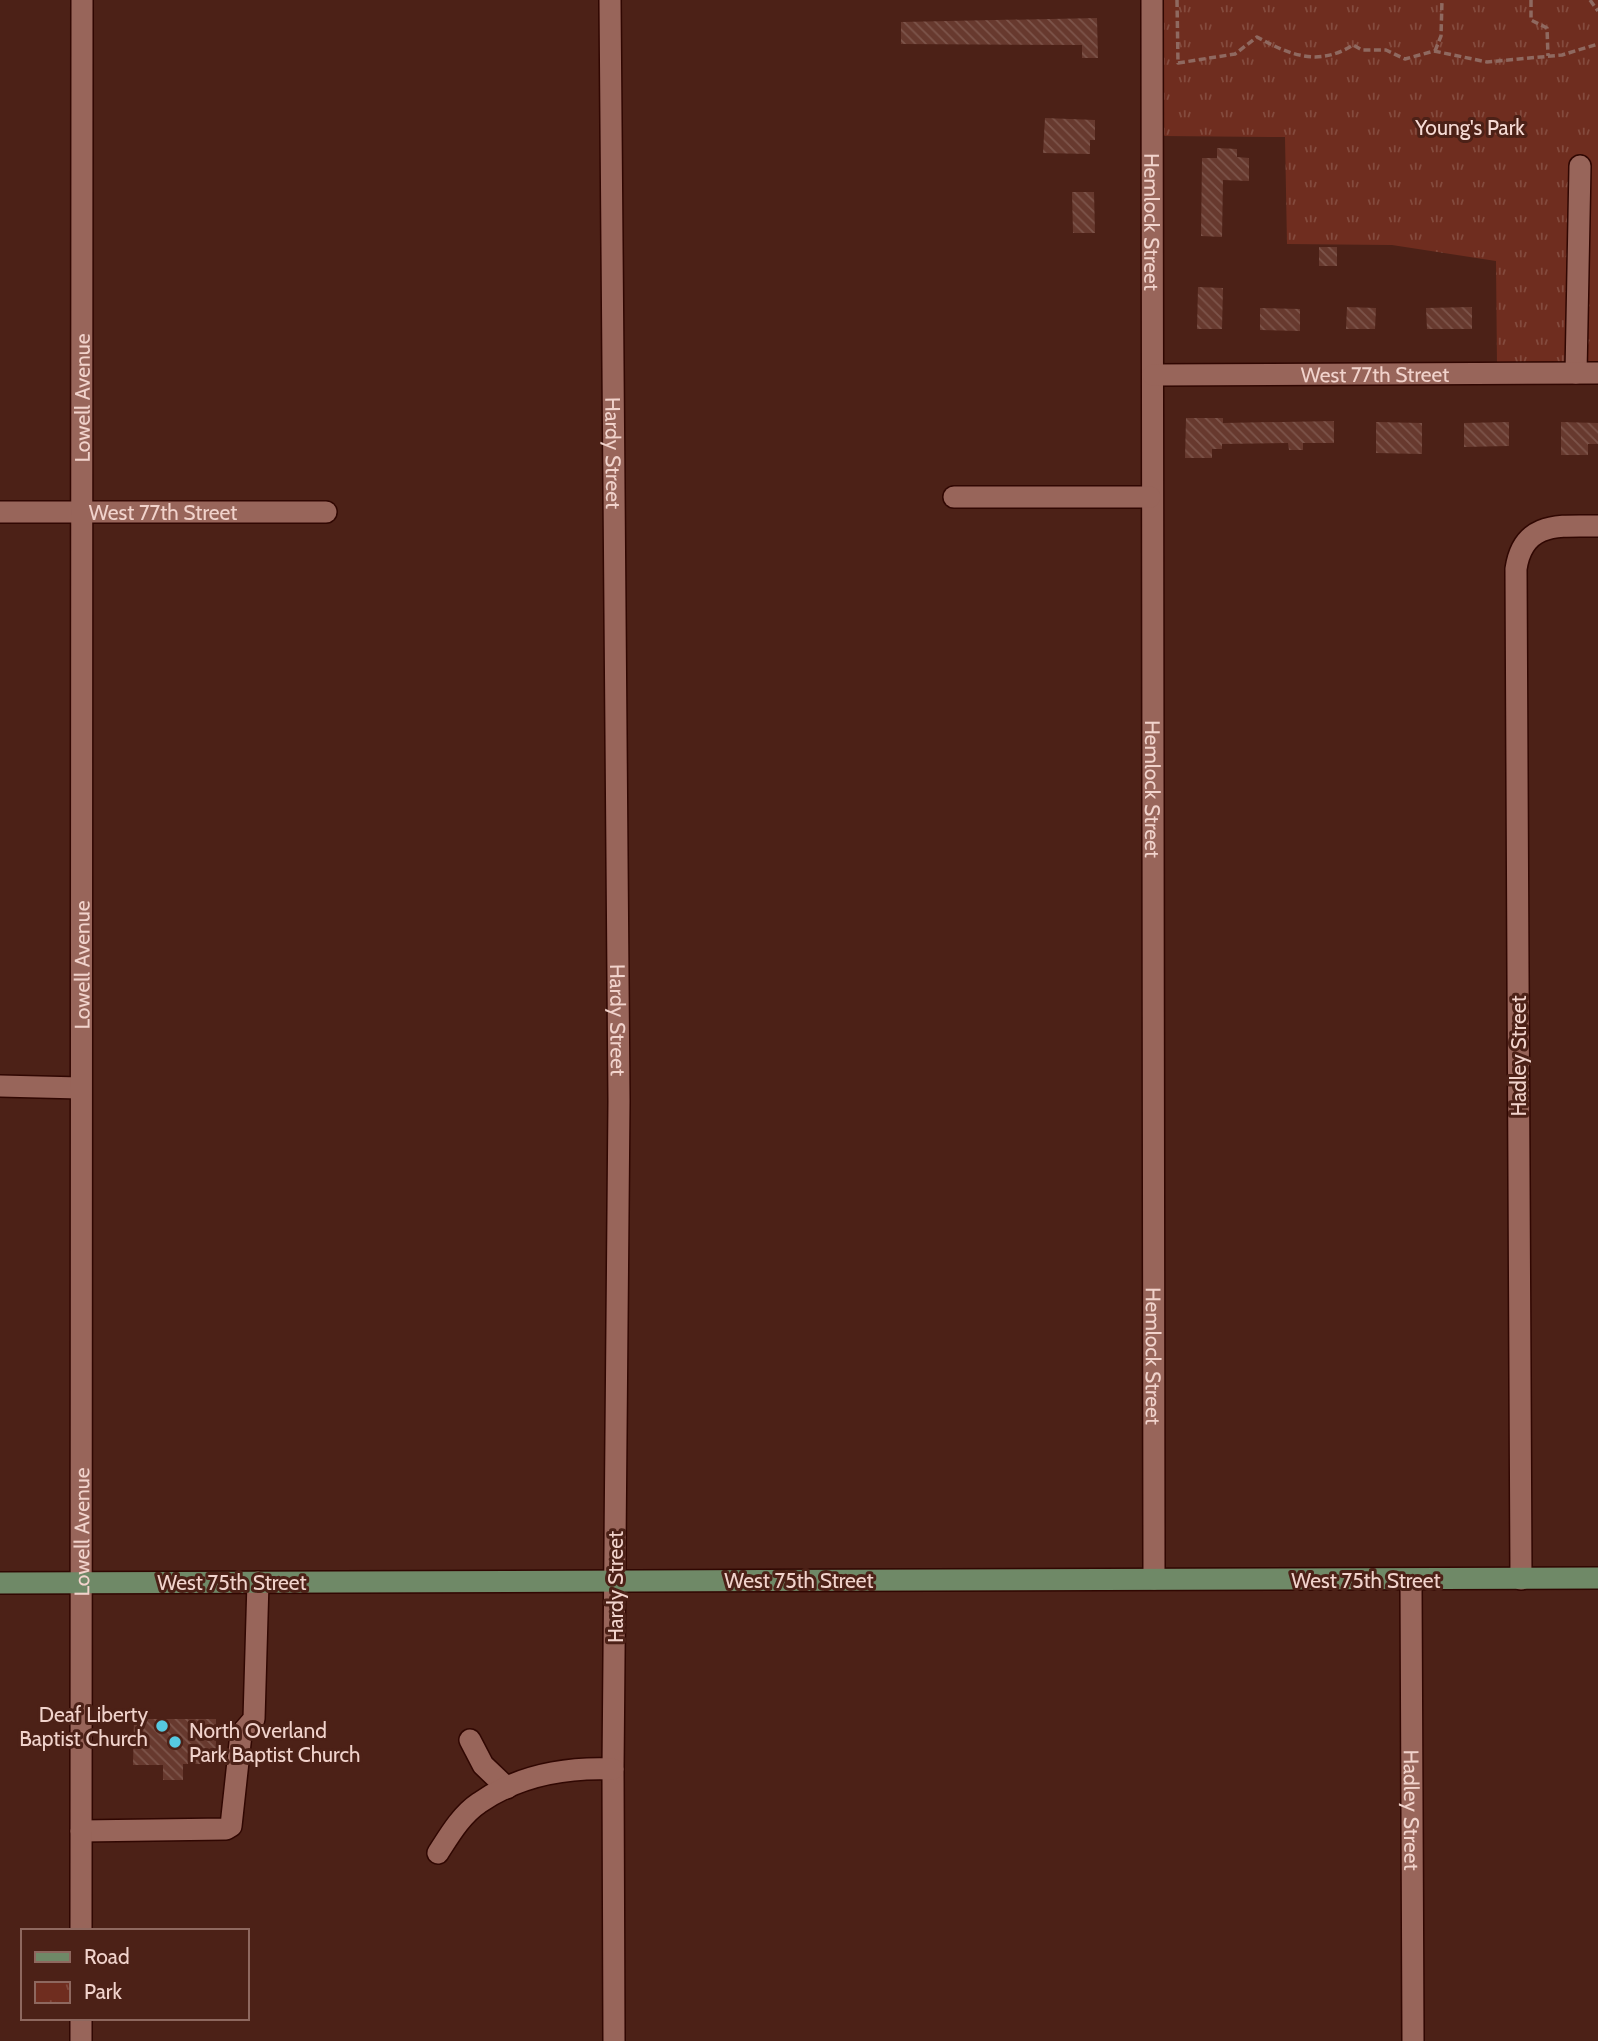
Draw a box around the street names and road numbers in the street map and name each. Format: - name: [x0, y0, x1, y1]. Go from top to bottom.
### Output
- street label: Hemlock Street: [1140, 153, 1165, 291]
- street label: Lowell Avenue: [69, 333, 94, 462]
- street label: West 77th Street: [1301, 361, 1449, 387]
- street label: Hardy Street: [601, 397, 627, 509]
- street label: West 77th Street: [89, 500, 237, 525]
- street label: Hemlock Street: [1140, 720, 1166, 858]
- street label: Lowell Avenue: [69, 900, 94, 1029]
- street label: Hardy Street: [605, 964, 631, 1076]
- street label: Hadley Street: [1506, 995, 1531, 1117]
- street label: Hemlock Street: [1141, 1287, 1166, 1425]
- street label: Lowell Avenue: [69, 1467, 94, 1596]
- street label: Hardy Street: [603, 1531, 628, 1643]
- street label: West 75th Street: [724, 1568, 874, 1593]
- street label: West 75th Street: [1291, 1568, 1441, 1593]
- street label: West 75th Street: [157, 1570, 307, 1595]
- street label: Hadley Street: [1399, 1749, 1425, 1871]

